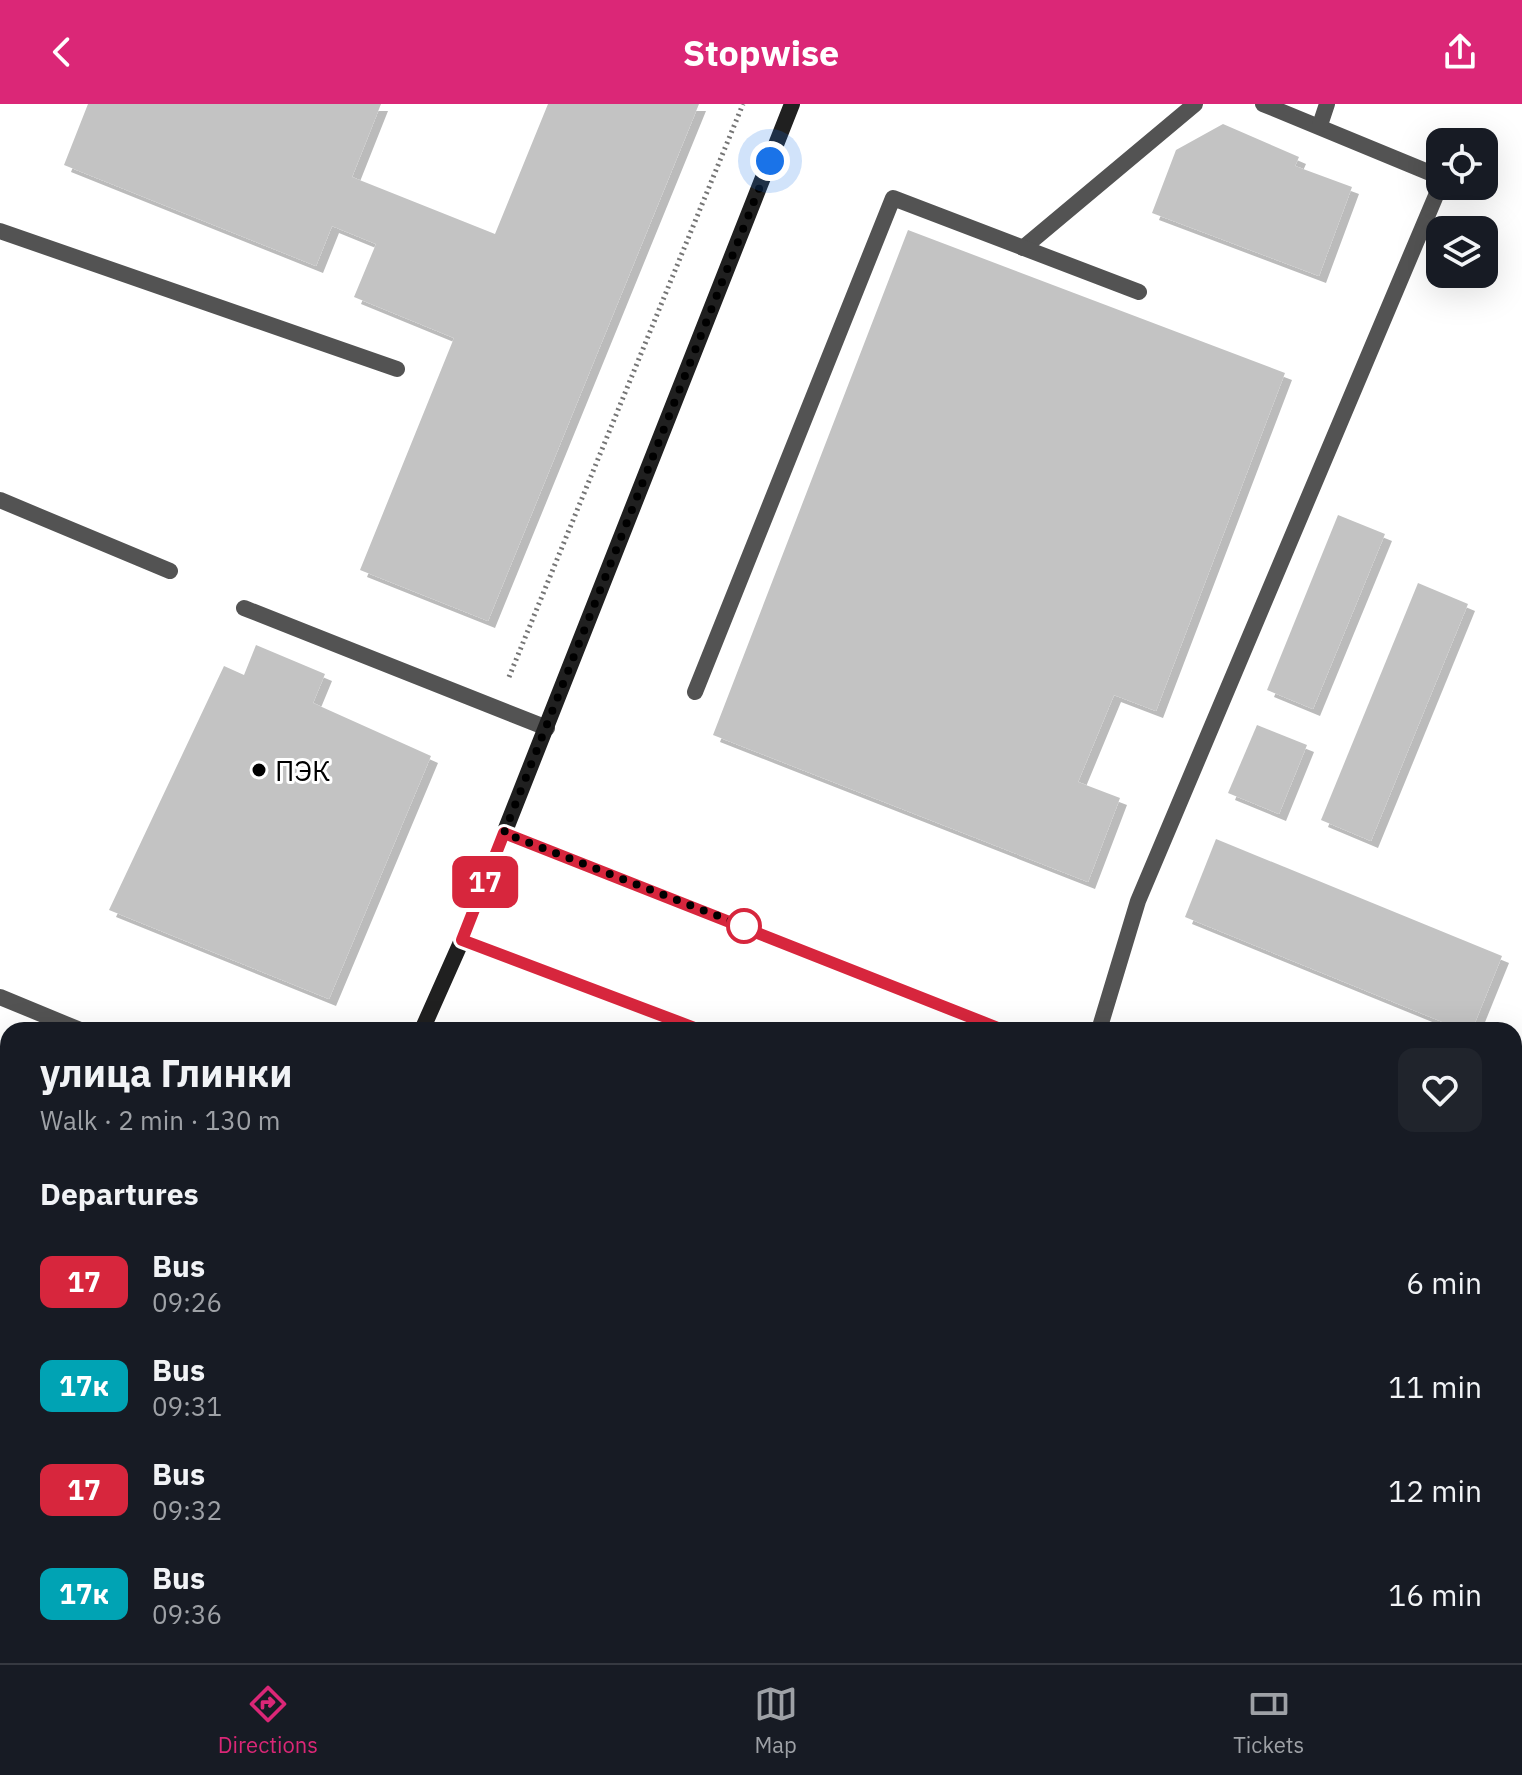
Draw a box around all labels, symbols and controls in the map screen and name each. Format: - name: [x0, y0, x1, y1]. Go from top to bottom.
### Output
- text: Stopwise: [683, 29, 839, 76]
- icon: back: [40, 30, 84, 74]
- icon: share: [1438, 30, 1482, 74]
- map controls: [1426, 128, 1498, 288]
- button: locate: [1426, 128, 1498, 200]
- your location: [750, 141, 790, 181]
- button: layers: [1426, 216, 1498, 288]
- place label: ПЭК: [275, 752, 331, 789]
- marker: ПЭК: [250, 761, 268, 779]
- line badge: 17: [449, 856, 521, 908]
- text: 17: [468, 863, 502, 900]
- unlabelled marker: [727, 909, 761, 943]
- text: улица Глинки: [40, 1048, 293, 1097]
- button: heart: [1398, 1048, 1482, 1132]
- text: Walk · 2 min · 130 m: [40, 1103, 280, 1137]
- text: Departures: [40, 1174, 199, 1213]
- text: Bus: [152, 1246, 205, 1285]
- text: 17: [67, 1263, 101, 1300]
- text: 6 min: [1406, 1263, 1482, 1302]
- text: 09:26: [152, 1285, 222, 1319]
- text: Bus: [152, 1350, 205, 1389]
- text: 17к: [59, 1367, 109, 1404]
- text: 11 min: [1388, 1367, 1482, 1406]
- text: 09:31: [152, 1389, 222, 1423]
- text: Bus: [152, 1454, 205, 1493]
- text: 17: [67, 1471, 101, 1508]
- text: 12 min: [1388, 1471, 1482, 1510]
- text: 09:32: [152, 1493, 222, 1527]
- text: Bus: [152, 1558, 205, 1597]
- text: 17к: [59, 1575, 109, 1612]
- text: 16 min: [1388, 1575, 1482, 1614]
- text: 09:36: [152, 1597, 222, 1631]
- tab: Directions: [218, 1682, 318, 1759]
- tab: Map: [754, 1682, 798, 1759]
- tab: Tickets: [1233, 1682, 1304, 1759]

